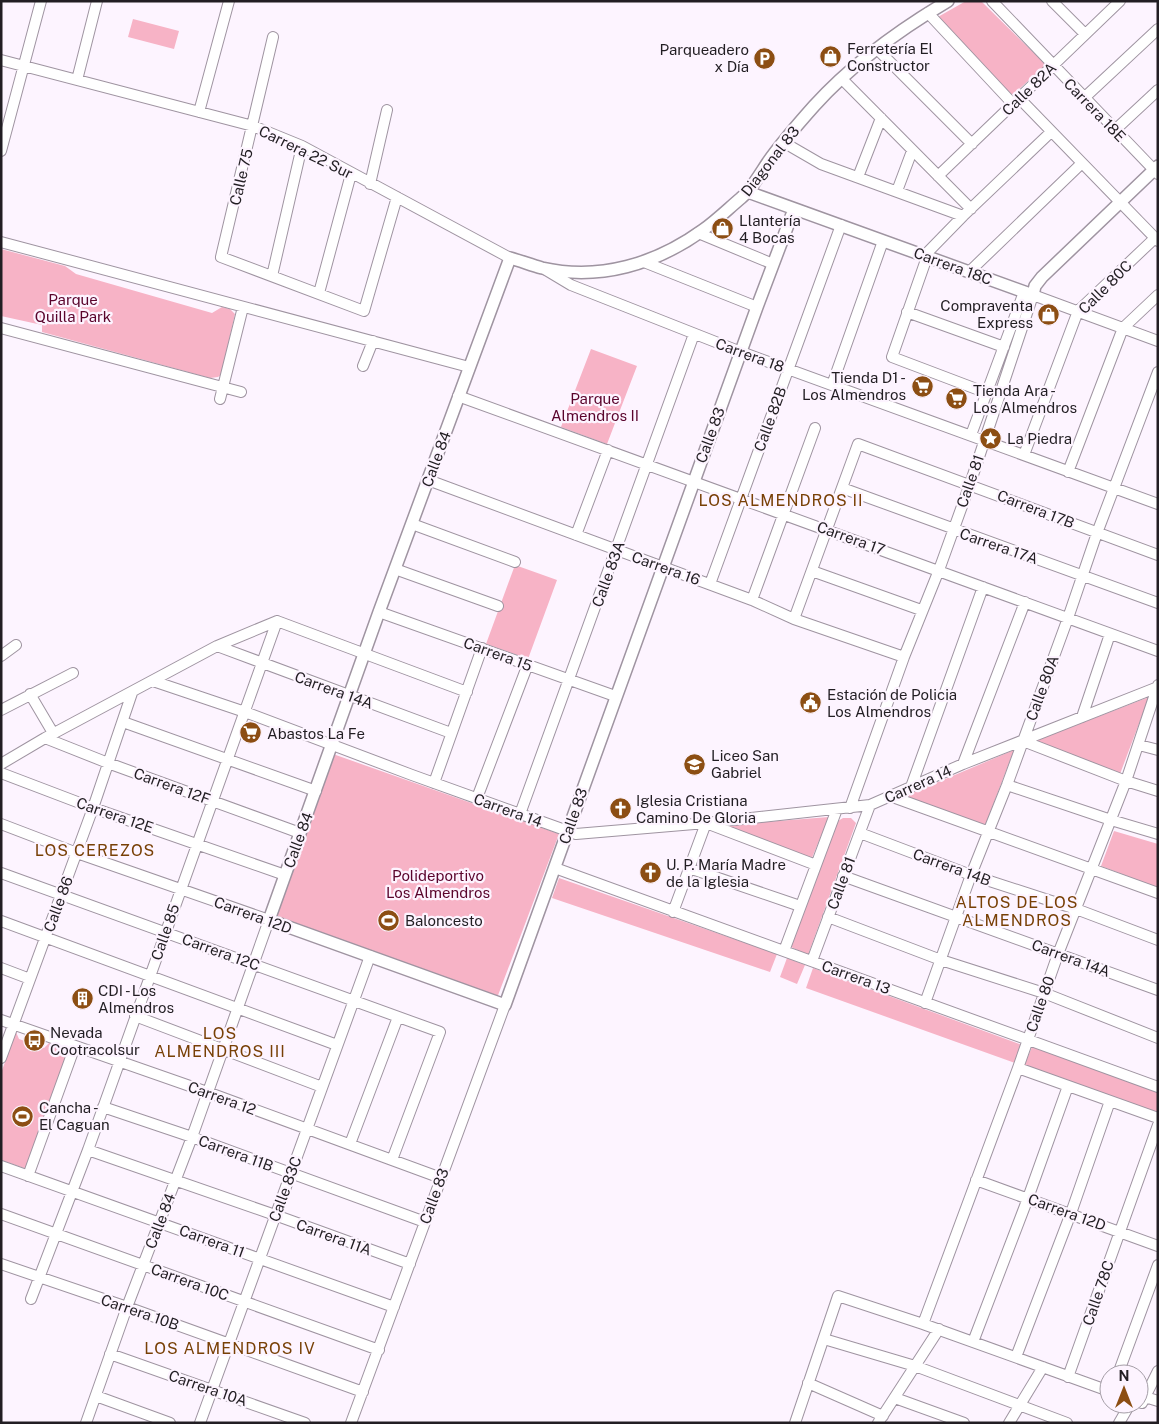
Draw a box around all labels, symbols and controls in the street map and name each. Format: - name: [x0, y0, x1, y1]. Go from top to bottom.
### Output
- place label: Ferretería El Constructor: [847, 40, 933, 74]
- place label: Parqueadero x Día: [660, 41, 749, 75]
- shop icon: Ferretería El Constructor: [819, 45, 843, 69]
- parking icon: Parqueadero x Día: [753, 46, 777, 70]
- street label: Calle 82A: [999, 59, 1060, 119]
- street label: Carrera 18E: [1061, 75, 1129, 145]
- street label: Carrera 22 Sur: [256, 122, 356, 182]
- street label: Diagonal 83: [737, 123, 803, 199]
- street label: Calle 75: [226, 147, 256, 207]
- place label: Llantería 4 Bocas: [739, 212, 801, 246]
- shop icon: Llantería 4 Bocas: [711, 217, 735, 241]
- street label: Carrera 18C: [911, 244, 995, 288]
- street label: Calle 80C: [1075, 257, 1135, 317]
- park label: Parque Quilla Park: [35, 291, 111, 325]
- place label: Compraventa Express: [940, 297, 1033, 331]
- shop icon: Compraventa Express: [1037, 302, 1061, 326]
- street label: Carrera 18: [713, 335, 787, 375]
- place label: Tienda D1 - Los Almendros: [802, 369, 906, 403]
- supermarket icon: Tienda D1 - Los Almendros: [910, 374, 934, 398]
- place label: Tienda Ara - Los Almendros: [973, 382, 1077, 416]
- street label: Calle 82B: [750, 384, 790, 454]
- supermarket icon: Tienda Ara - Los Almendros: [945, 387, 969, 411]
- park label: Parque Almendros II: [551, 390, 639, 424]
- street label: Calle 83: [692, 405, 728, 465]
- place icon: La Piedra: [979, 426, 1003, 450]
- street label: Calle 84: [418, 429, 454, 489]
- place label: La Piedra: [1007, 430, 1072, 447]
- street label: Calle 81: [953, 452, 987, 510]
- street label: Carrera 17B: [995, 486, 1077, 532]
- district label: LOS ALMENDROS II: [698, 491, 864, 510]
- street label: Carrera 17: [815, 518, 887, 558]
- street label: Carrera 17A: [958, 525, 1041, 567]
- street label: Calle 83A: [588, 538, 628, 609]
- street label: Carrera 16: [629, 548, 703, 588]
- street label: Carrera 15: [461, 634, 535, 674]
- street label: Calle 80A: [1022, 653, 1062, 723]
- street label: Carrera 14A: [292, 668, 376, 712]
- place label: Estación de Policia Los Almendros: [827, 686, 957, 720]
- public building icon: Estación de Policia Los Almendros: [799, 691, 823, 715]
- supermarket icon: Abastos La Fe: [239, 721, 263, 745]
- place label: Abastos La Fe: [267, 725, 365, 742]
- place label: Liceo San Gabriel: [711, 747, 779, 781]
- school or university icon: Liceo San Gabriel: [683, 752, 707, 776]
- street label: Carrera 14: [882, 762, 954, 806]
- street label: Carrera 12F: [131, 764, 213, 808]
- street label: Calle 83: [556, 786, 590, 846]
- street label: Carrera 14: [471, 790, 545, 830]
- place label: Iglesia Cristiana Camino De Gloria: [636, 792, 756, 826]
- street label: Carrera 12E: [74, 794, 156, 836]
- church icon: Iglesia Cristiana Camino De Gloria: [608, 797, 632, 821]
- street label: Calle 84: [280, 810, 316, 870]
- district label: LOS CEREZOS: [35, 841, 155, 860]
- street label: Carrera 14B: [911, 845, 993, 889]
- street label: Calle 81: [824, 854, 858, 912]
- place label: U. P. María Madre de la Iglesia: [666, 856, 786, 890]
- church icon: U. P. María Madre de la Iglesia: [638, 861, 662, 885]
- park label: Polideportivo Los Almendros: [386, 867, 490, 901]
- street label: Calle 86: [40, 874, 76, 934]
- street label: Carrera 12D: [212, 893, 294, 937]
- district label: ALTOS DE LOS ALMENDROS: [955, 893, 1079, 930]
- street label: Calle 85: [147, 902, 183, 962]
- sports icon: Baloncesto: [377, 908, 401, 932]
- place label: Baloncesto: [405, 912, 483, 929]
- street label: Carrera 12C: [180, 930, 262, 974]
- street label: Carrera 14A: [1029, 936, 1113, 980]
- street label: Carrera 13: [819, 957, 893, 997]
- street label: Calle 80: [1023, 974, 1057, 1034]
- place label: CDI - Los Almendros: [98, 982, 174, 1016]
- building icon: CDI - Los Almendros: [70, 987, 94, 1011]
- place label: Nevada Cootracolsur: [50, 1024, 140, 1058]
- district label: LOS ALMENDROS III: [154, 1024, 286, 1061]
- bus stop icon: Nevada Cootracolsur: [22, 1029, 46, 1053]
- street label: Carrera 12: [186, 1078, 258, 1118]
- place label: Cancha - El Caguan: [39, 1099, 110, 1133]
- sports icon: Cancha - El Caguan: [11, 1104, 35, 1128]
- street label: Carrera 11B: [196, 1132, 276, 1174]
- street label: Calle 83C: [265, 1154, 305, 1224]
- street label: Calle 83: [416, 1166, 452, 1226]
- street label: Carrera 12D: [1026, 1190, 1108, 1234]
- street label: Calle 84: [142, 1191, 178, 1251]
- street label: Carrera 11A: [294, 1215, 374, 1259]
- street label: Carrera 11: [177, 1221, 247, 1261]
- street label: Calle 78C: [1079, 1258, 1117, 1328]
- street label: Carrera 10C: [149, 1260, 231, 1304]
- street label: Carrera 10B: [99, 1291, 181, 1333]
- district label: LOS ALMENDROS IV: [144, 1339, 316, 1358]
- north arrow: [1099, 1364, 1149, 1414]
- street label: Carrera 10A: [166, 1367, 250, 1410]
- text: N: [1119, 1368, 1129, 1384]

